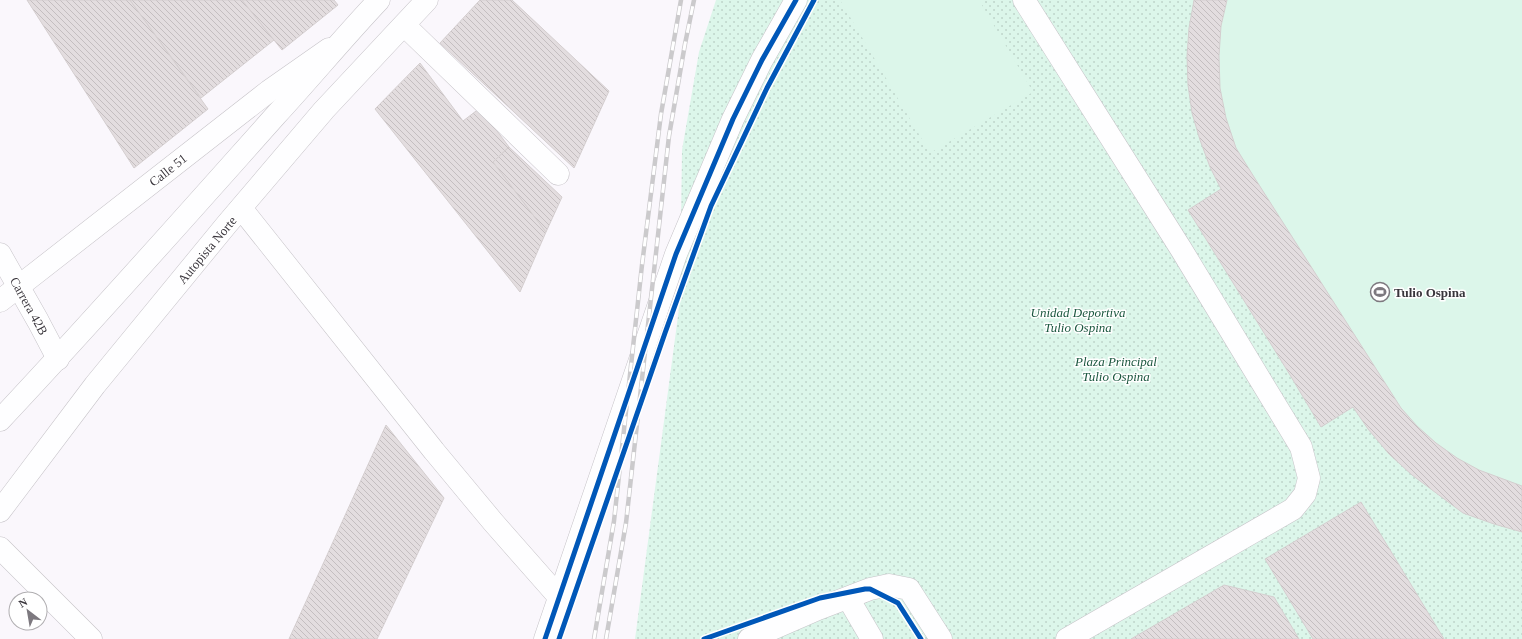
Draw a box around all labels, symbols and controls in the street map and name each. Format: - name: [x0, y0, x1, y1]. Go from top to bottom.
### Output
- street label: Calle 51: [146, 151, 190, 189]
- street label: Autopista Norte: [174, 213, 240, 287]
- street label: Carrera 42B: [7, 274, 51, 338]
- sports icon: Tulio Ospina: [1369, 281, 1391, 303]
- place label: Tulio Ospina: [1394, 285, 1466, 300]
- park label: Unidad Deportiva Tulio Ospina: [1031, 305, 1126, 335]
- park label: Plaza Principal Tulio Ospina: [1074, 354, 1157, 384]
- north arrow: [8, 591, 48, 631]
- text: N: [16, 595, 29, 610]

